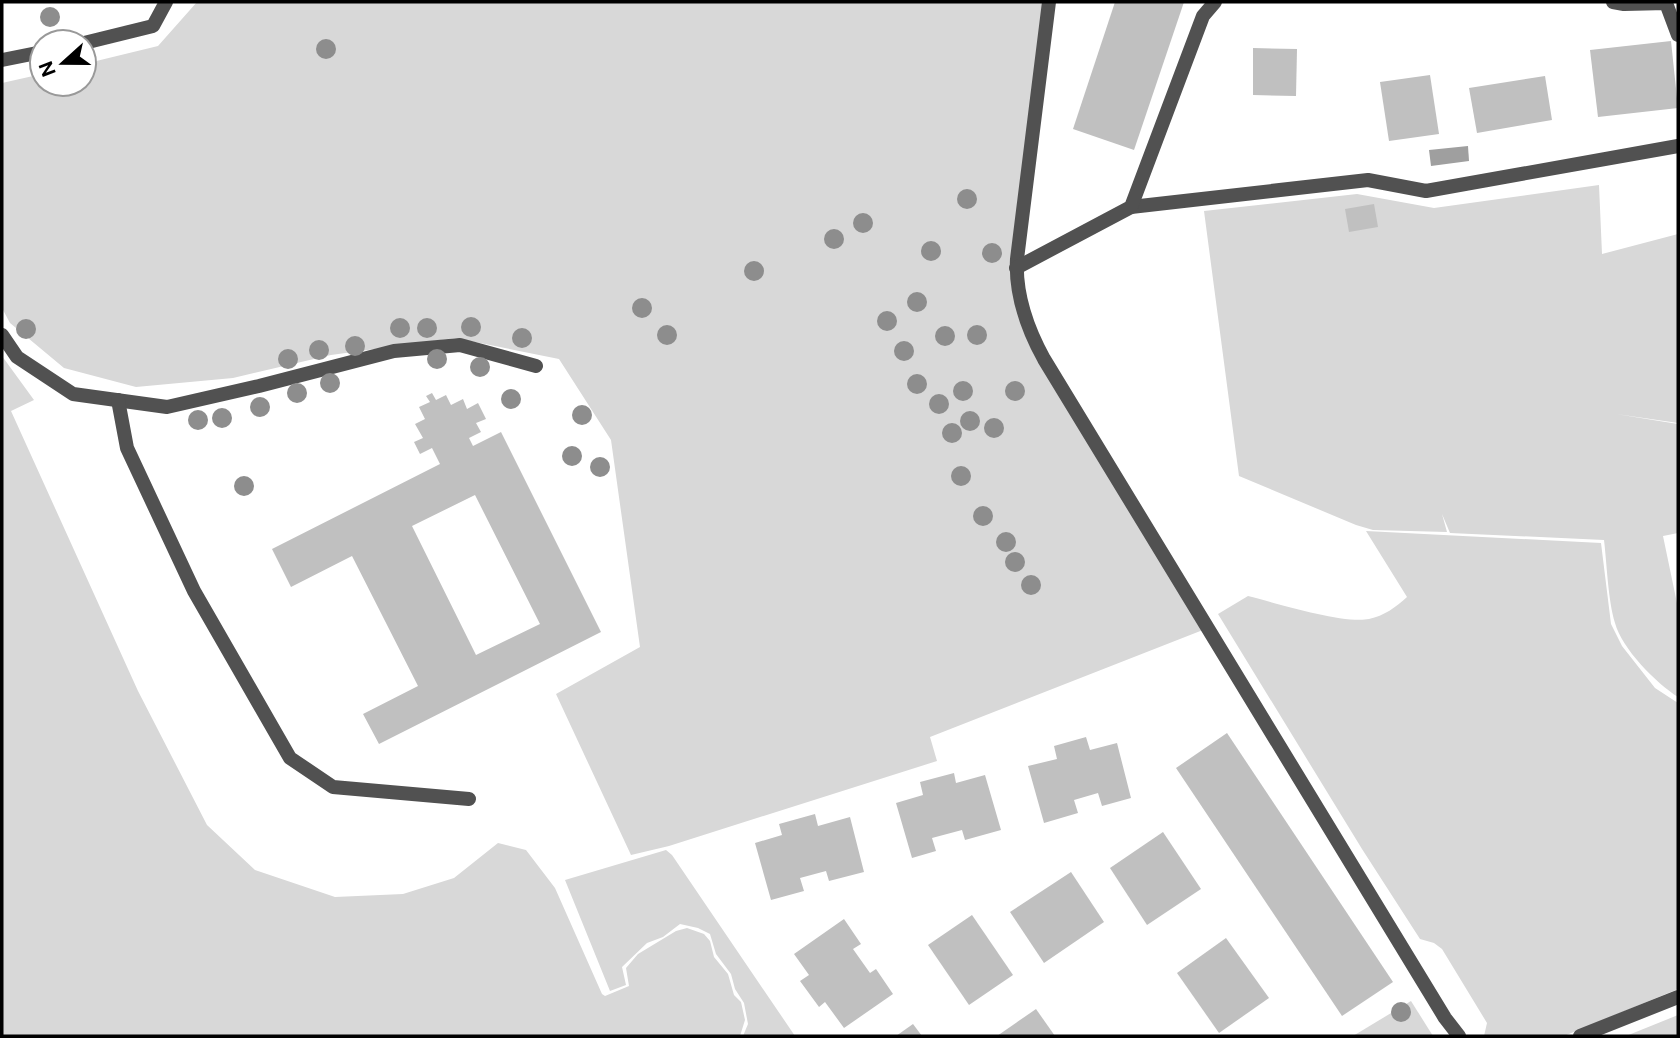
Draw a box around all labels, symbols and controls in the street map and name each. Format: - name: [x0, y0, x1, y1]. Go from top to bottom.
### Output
- north arrow: [28, 28, 98, 98]
- text: N: [34, 58, 60, 80]

